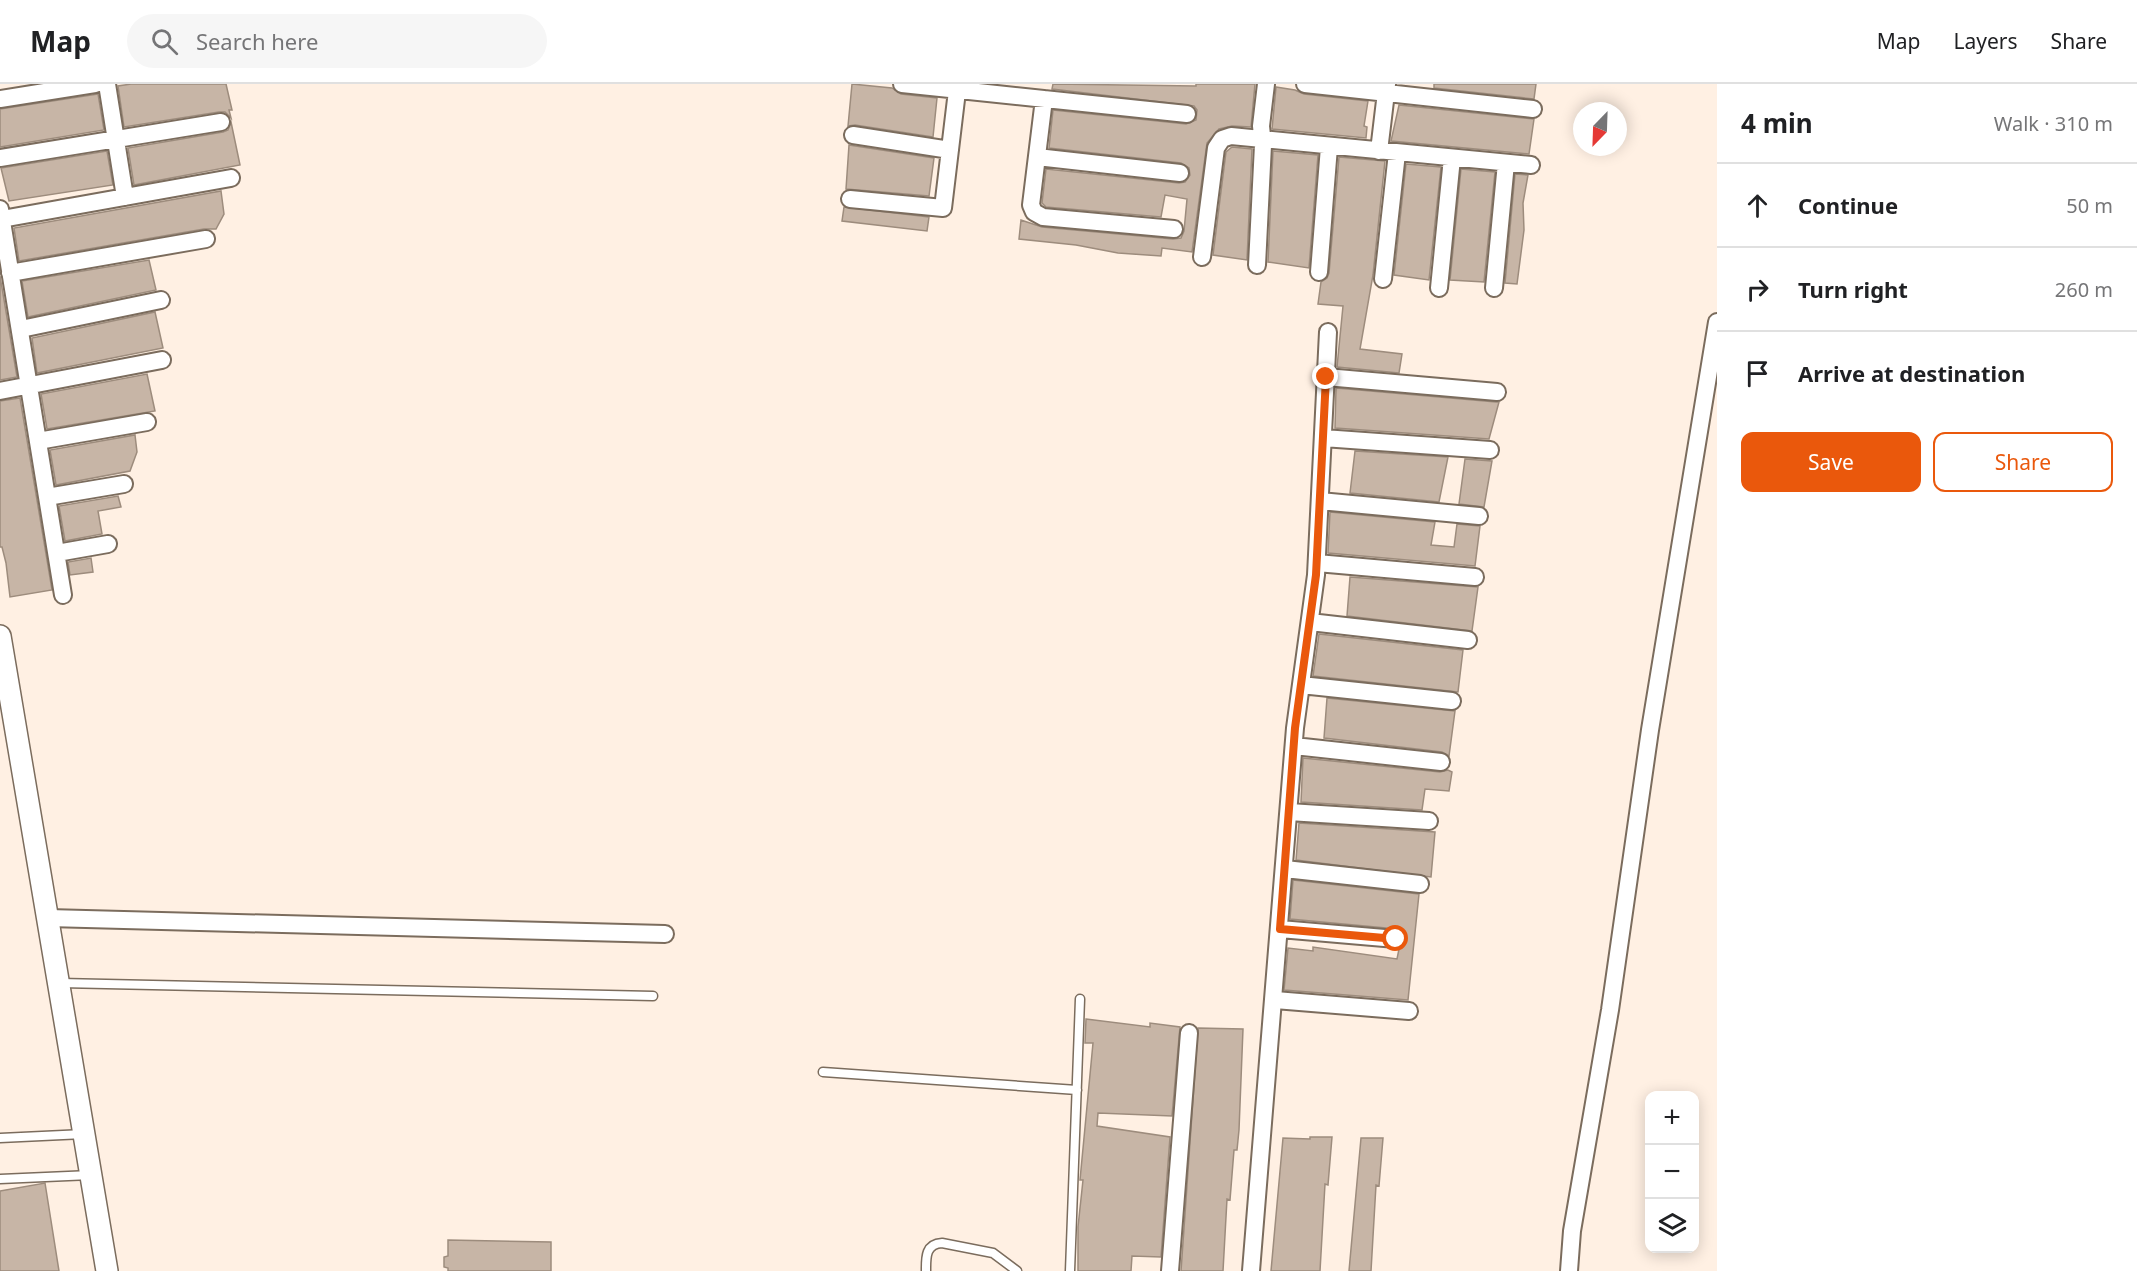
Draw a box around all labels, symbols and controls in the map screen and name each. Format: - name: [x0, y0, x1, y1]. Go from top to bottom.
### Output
- search box: [127, 14, 547, 68]
- text: Map: [30, 22, 91, 60]
- icon: search: [148, 25, 181, 58]
- text: Search here: [196, 26, 318, 56]
- text: Map: [1877, 27, 1921, 55]
- text: Layers: [1954, 27, 2018, 55]
- text: Share: [2051, 27, 2107, 55]
- north arrow: [1573, 102, 1627, 156]
- text: 4 min: [1741, 105, 1813, 141]
- text: Walk · 310 m: [1994, 110, 2113, 137]
- icon: ahead: [1741, 189, 1774, 222]
- text: Continue: [1798, 190, 1898, 220]
- text: 50 m: [2066, 192, 2113, 219]
- icon: right: [1741, 273, 1774, 306]
- text: Turn right: [1798, 274, 1908, 304]
- text: 260 m: [2055, 276, 2113, 303]
- icon: arrive: [1741, 357, 1774, 390]
- text: Arrive at destination: [1798, 358, 2025, 388]
- route end: [1312, 363, 1338, 389]
- button: Save: [1741, 432, 1921, 492]
- button: Share: [1933, 432, 2113, 492]
- route start: [1382, 925, 1408, 951]
- map controls: [1645, 1091, 1699, 1253]
- button: +: [1645, 1091, 1699, 1145]
- button: −: [1645, 1145, 1699, 1199]
- button: layers: [1645, 1199, 1699, 1253]

